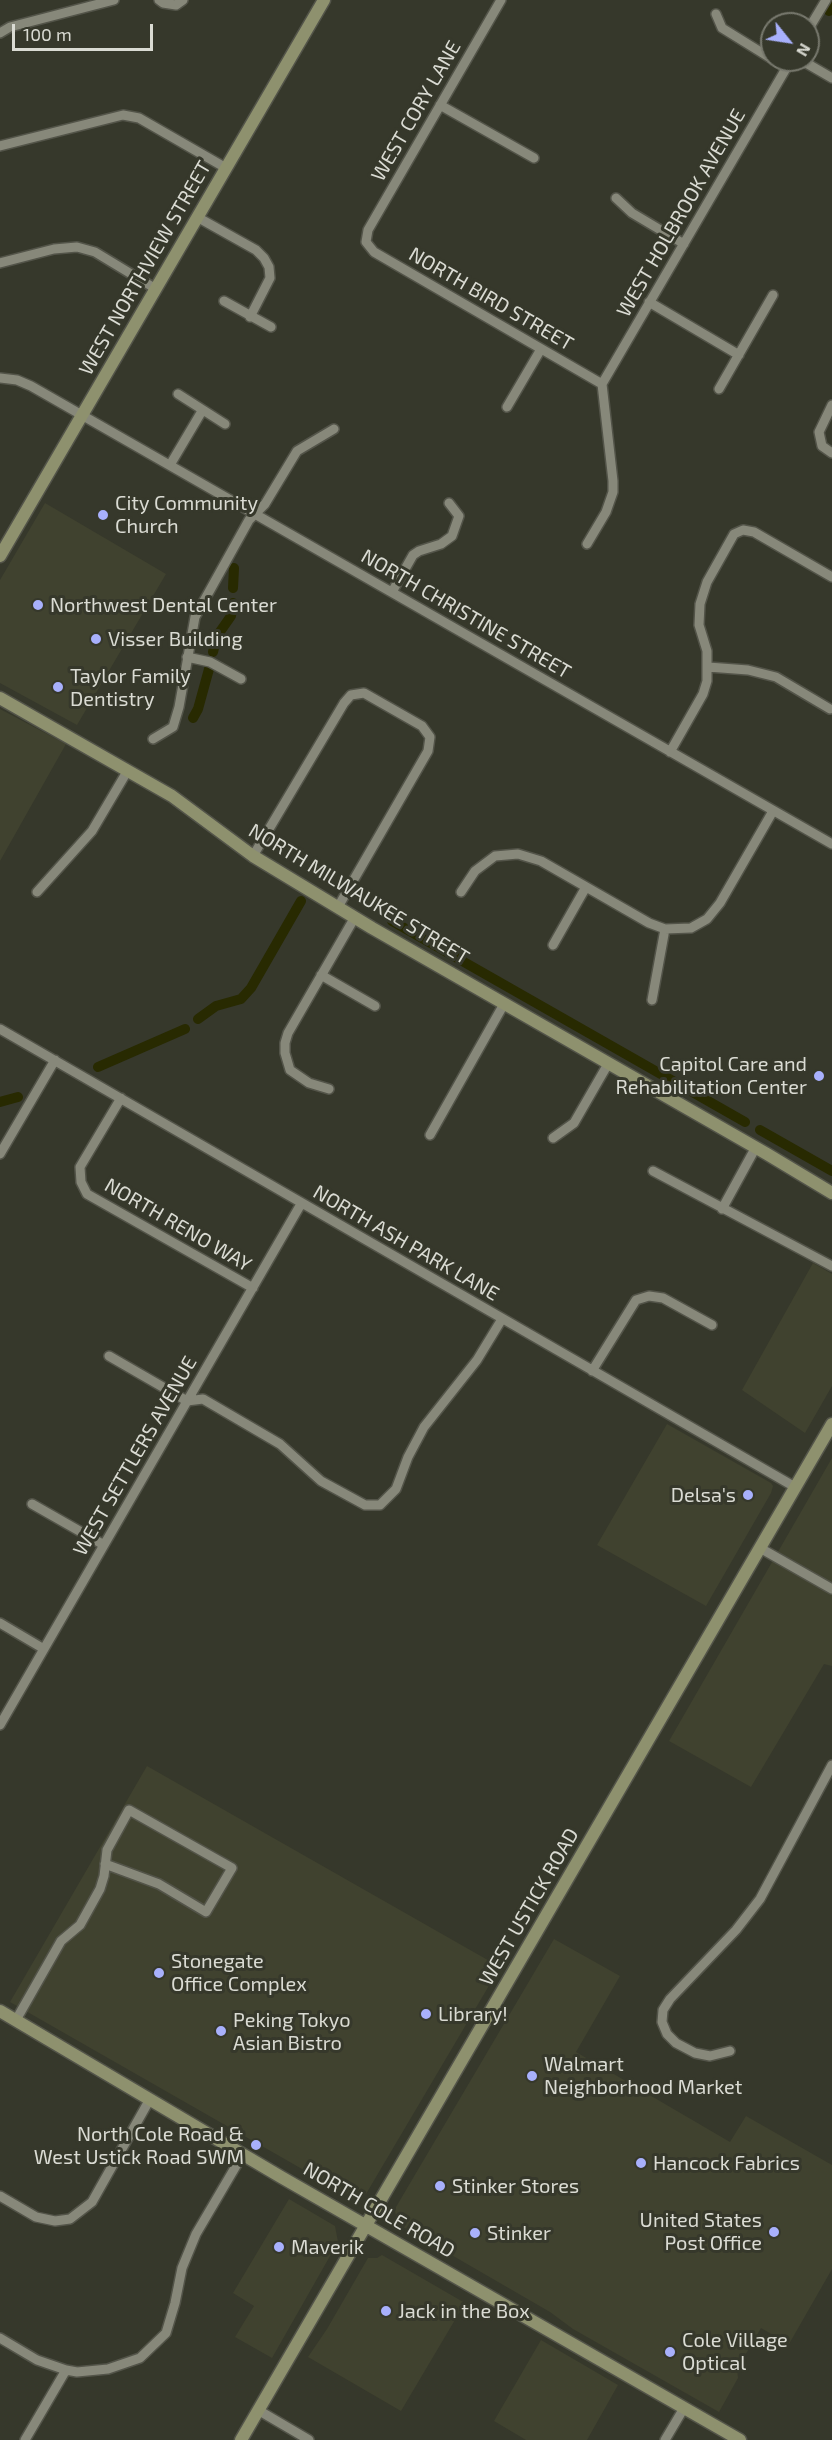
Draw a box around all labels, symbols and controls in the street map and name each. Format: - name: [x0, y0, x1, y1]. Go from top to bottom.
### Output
- scale bar: [15, 12, 156, 50]
- north arrow: [760, 12, 820, 72]
- text: 100 m: [23, 23, 72, 45]
- street label: WEST CORY LANE: [366, 37, 466, 185]
- text: N: [793, 40, 815, 60]
- street label: WEST HOLBROOK AVENUE: [612, 105, 750, 321]
- street label: WEST NORTHVIEW STREET: [74, 157, 216, 379]
- street label: NORTH BIRD STREET: [404, 242, 578, 356]
- place label: City Community Church: [115, 491, 258, 538]
- marker: City Community Church: [96, 508, 110, 522]
- street label: NORTH CHRISTINE STREET: [357, 544, 575, 684]
- place label: Northwest Dental Center: [50, 593, 277, 617]
- marker: Northwest Dental Center: [31, 598, 45, 612]
- place label: Visser Building: [108, 627, 243, 651]
- marker: Visser Building: [89, 632, 103, 646]
- place label: Taylor Family Dentistry: [70, 664, 191, 711]
- marker: Taylor Family Dentistry: [51, 680, 65, 694]
- street label: NORTH MILWAUKEE STREET: [244, 819, 474, 969]
- place label: Capitol Care and Rehabilitation Center: [615, 1052, 807, 1099]
- marker: Capitol Care and Rehabilitation Center: [812, 1069, 826, 1083]
- street label: NORTH RENO WAY: [100, 1173, 256, 1277]
- street label: NORTH ASH PARK LANE: [309, 1180, 503, 1306]
- street label: WEST SETTLERS AVENUE: [68, 1352, 202, 1560]
- place label: Delsa's: [671, 1483, 736, 1507]
- marker: Delsa's: [741, 1488, 755, 1502]
- street label: WEST USTICK ROAD: [474, 1824, 584, 1990]
- place label: Stonegate Office Complex: [171, 1949, 307, 1996]
- marker: Stonegate Office Complex: [152, 1966, 166, 1980]
- place label: Library!: [438, 2002, 508, 2026]
- marker: Library!: [419, 2007, 433, 2021]
- place label: Peking Tokyo Asian Bistro: [233, 2008, 351, 2055]
- marker: Peking Tokyo Asian Bistro: [214, 2024, 228, 2038]
- place label: Walmart Neighborhood Market: [544, 2052, 742, 2099]
- marker: Walmart Neighborhood Market: [525, 2069, 539, 2083]
- place label: North Cole Road & West Ustick Road SWM: [34, 2122, 244, 2169]
- marker: North Cole Road & West Ustick Road SWM: [249, 2138, 263, 2152]
- place label: Hancock Fabrics: [653, 2151, 800, 2175]
- marker: Hancock Fabrics: [634, 2156, 648, 2170]
- street label: NORTH COLE ROAD: [299, 2157, 459, 2263]
- place label: Stinker Stores: [452, 2174, 579, 2198]
- marker: Stinker Stores: [433, 2179, 447, 2193]
- place label: United States Post Office: [640, 2208, 762, 2255]
- place label: Stinker: [487, 2221, 551, 2245]
- marker: United States Post Office: [767, 2225, 781, 2239]
- marker: Stinker: [468, 2226, 482, 2240]
- place label: Maverik: [291, 2235, 364, 2259]
- marker: Maverik: [272, 2240, 286, 2254]
- place label: Jack in the Box: [398, 2299, 530, 2323]
- marker: Jack in the Box: [379, 2304, 393, 2318]
- place label: Cole Village Optical: [682, 2328, 788, 2375]
- marker: Cole Village Optical: [663, 2345, 677, 2359]

